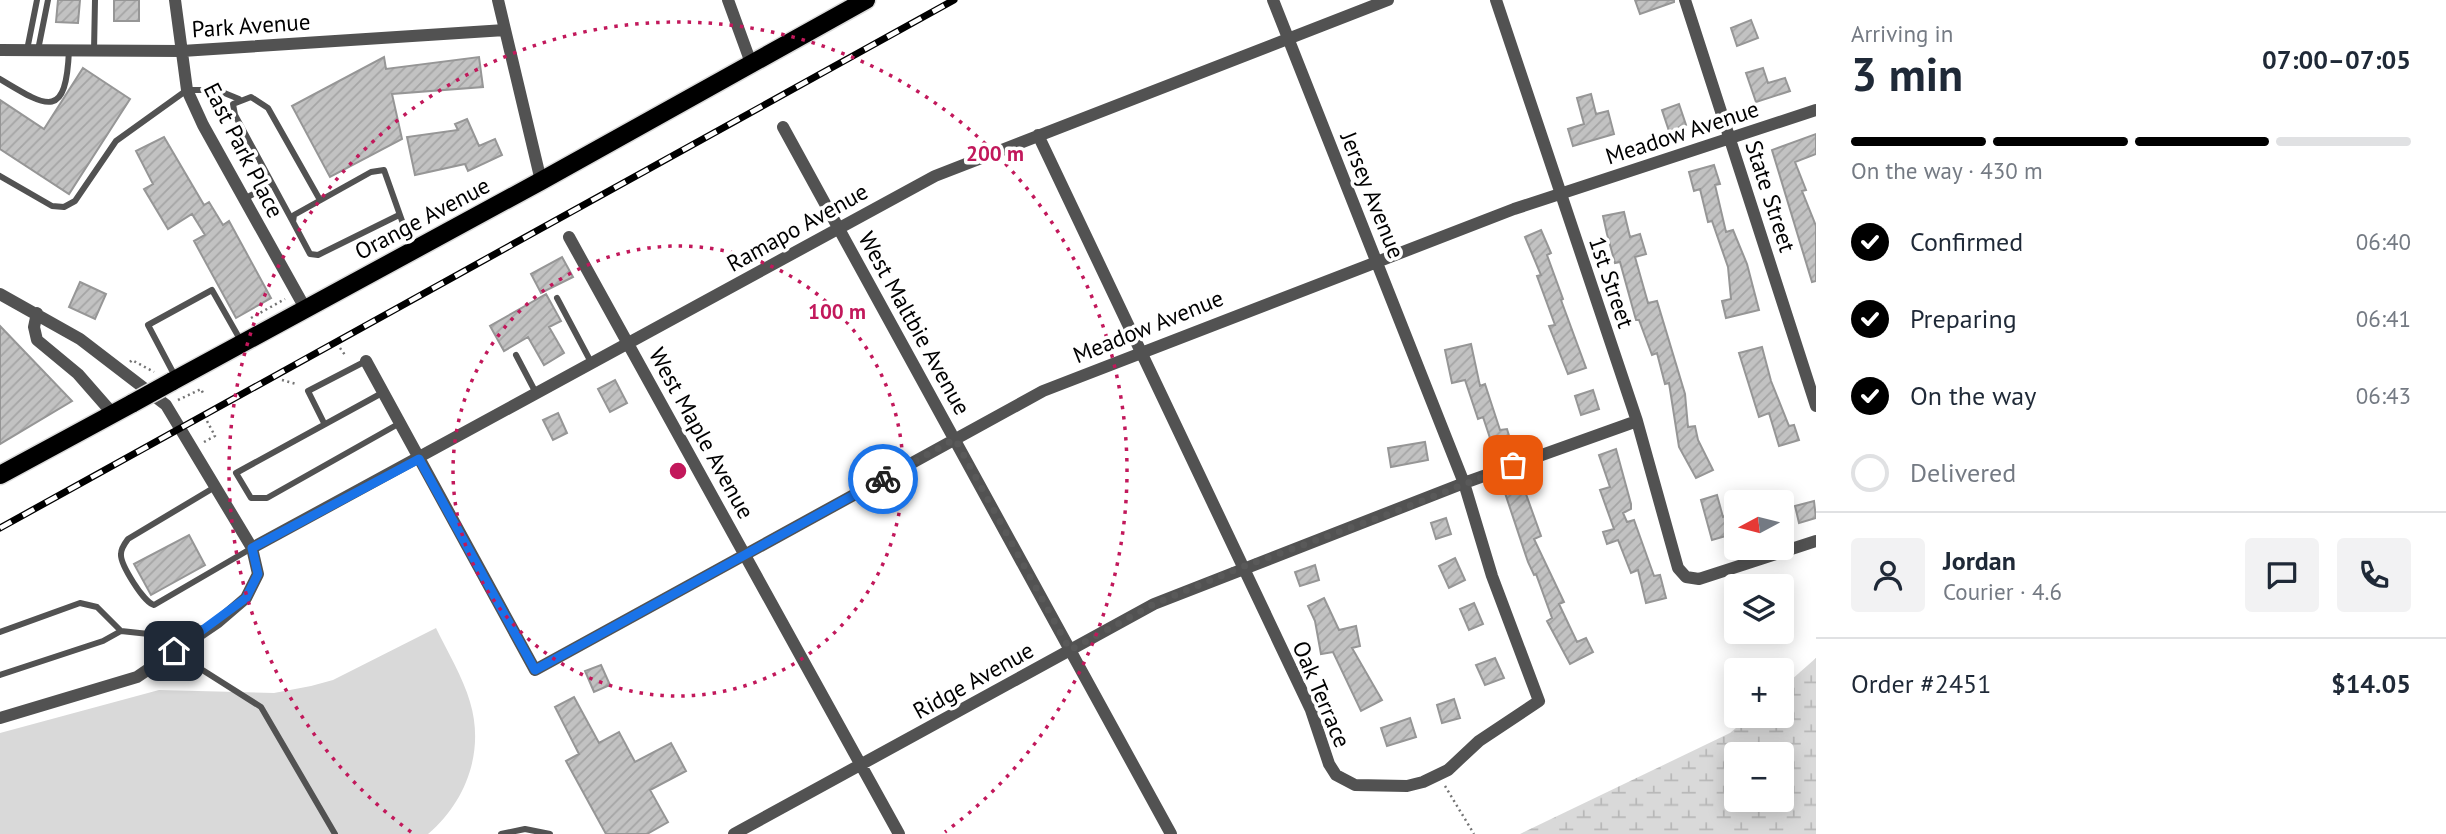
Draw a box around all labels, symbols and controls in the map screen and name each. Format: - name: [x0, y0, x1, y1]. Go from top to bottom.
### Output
- street label: Park Avenue: [191, 6, 311, 44]
- text: Arriving in: [1851, 19, 1953, 48]
- text: 07:00–07:05: [2262, 43, 2411, 76]
- text: 3 min: [1851, 44, 1963, 104]
- street label: East Park Place: [198, 78, 290, 222]
- street label: Meadow Avenue: [1602, 94, 1762, 170]
- street label: Jersey Avenue: [1334, 126, 1412, 263]
- street label: State Street: [1739, 137, 1803, 256]
- text: 200 m: [966, 140, 1024, 167]
- text: On the way · 430 m: [1851, 156, 2043, 185]
- street label: Orange Avenue: [349, 170, 495, 266]
- street label: Ramapo Avenue: [721, 176, 873, 278]
- icon: check: [1851, 223, 1889, 261]
- text: Confirmed: [1910, 225, 2023, 258]
- street label: West Maltbie Avenue: [853, 226, 977, 420]
- text: 06:40: [2356, 227, 2411, 256]
- street label: 1st Street: [1583, 232, 1641, 332]
- street label: Meadow Avenue: [1069, 283, 1227, 369]
- text: 100 m: [808, 298, 866, 325]
- icon: check: [1851, 300, 1889, 338]
- text: Preparing: [1910, 302, 2017, 335]
- text: 06:41: [2356, 304, 2411, 333]
- street label: West Maple Avenue: [643, 342, 761, 524]
- icon: check: [1851, 377, 1889, 415]
- text: On the way: [1910, 379, 2036, 412]
- text: 06:43: [2356, 381, 2411, 410]
- pin: [1483, 435, 1543, 495]
- courier: [848, 444, 918, 514]
- icon: bag: [1494, 446, 1532, 484]
- text: Delivered: [1910, 456, 2016, 489]
- centre of rings: [666, 459, 690, 483]
- icon: bike: [864, 460, 902, 498]
- north arrow: [1724, 490, 1794, 560]
- map controls: [1724, 490, 1794, 812]
- button: person: [1851, 538, 1925, 612]
- button: chat: [2245, 538, 2319, 612]
- button: phone: [2337, 538, 2411, 612]
- text: Jordan: [1943, 544, 2016, 577]
- button: layers: [1724, 574, 1794, 644]
- text: Courier · 4.6: [1943, 577, 2062, 606]
- pin: [144, 621, 204, 681]
- icon: home: [155, 632, 193, 670]
- street label: Ridge Avenue: [908, 635, 1038, 725]
- street label: Oak Terrace: [1287, 636, 1357, 752]
- button: +: [1724, 658, 1794, 728]
- text: Order #2451: [1851, 667, 1991, 700]
- text: $14.05: [2331, 667, 2411, 700]
- button: −: [1724, 742, 1794, 812]

